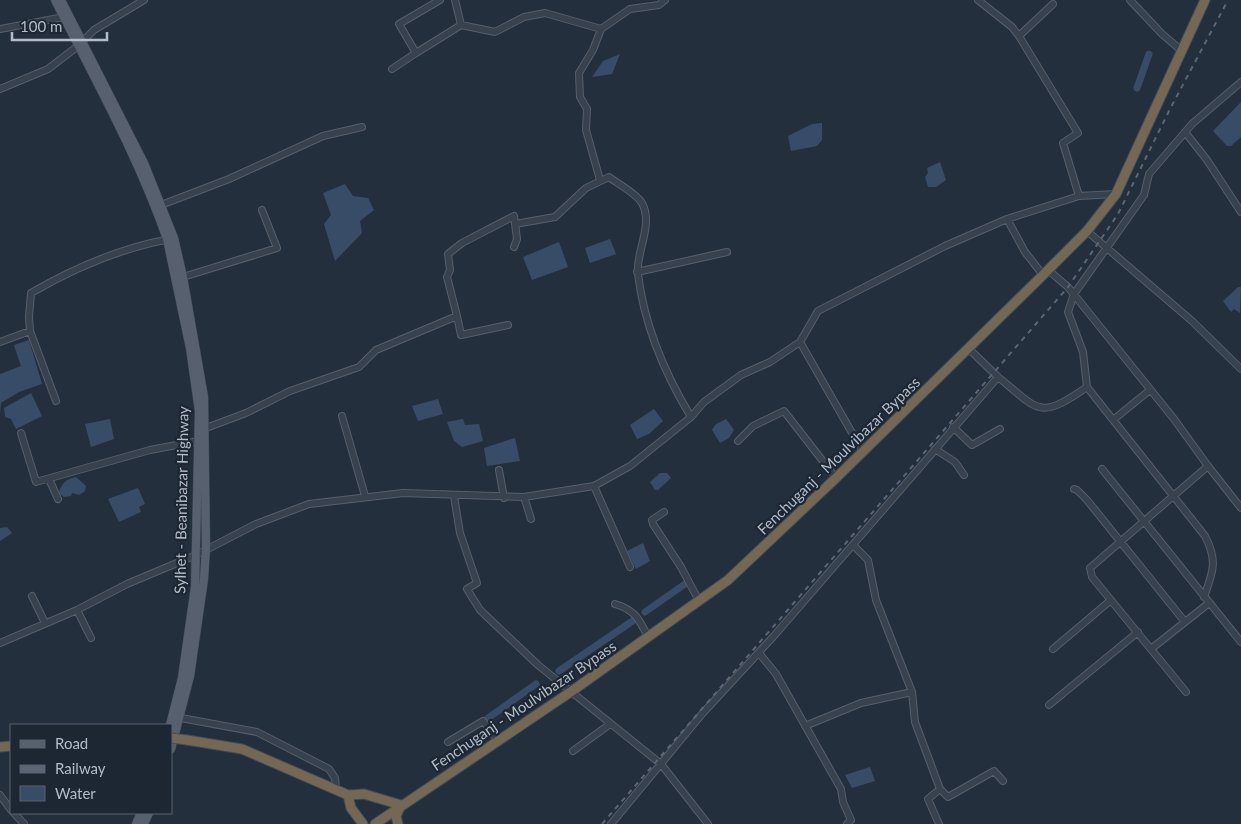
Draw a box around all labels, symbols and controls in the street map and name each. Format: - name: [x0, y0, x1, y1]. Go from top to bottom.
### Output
- scale bar: [12, 10, 108, 42]
- text: 100 m: [20, 17, 62, 35]
- street label: Fenchuganj - Moulvibazar Bypass: [753, 373, 923, 538]
- street label: Sylhet - Beanibazar Highway: [170, 406, 192, 594]
- street label: Fenchuganj - Moulvibazar Bypass: [428, 636, 619, 774]
- legend: [10, 724, 172, 814]
- text: Road: [55, 734, 88, 752]
- text: Railway: [55, 759, 106, 777]
- text: Water: [55, 784, 96, 802]

